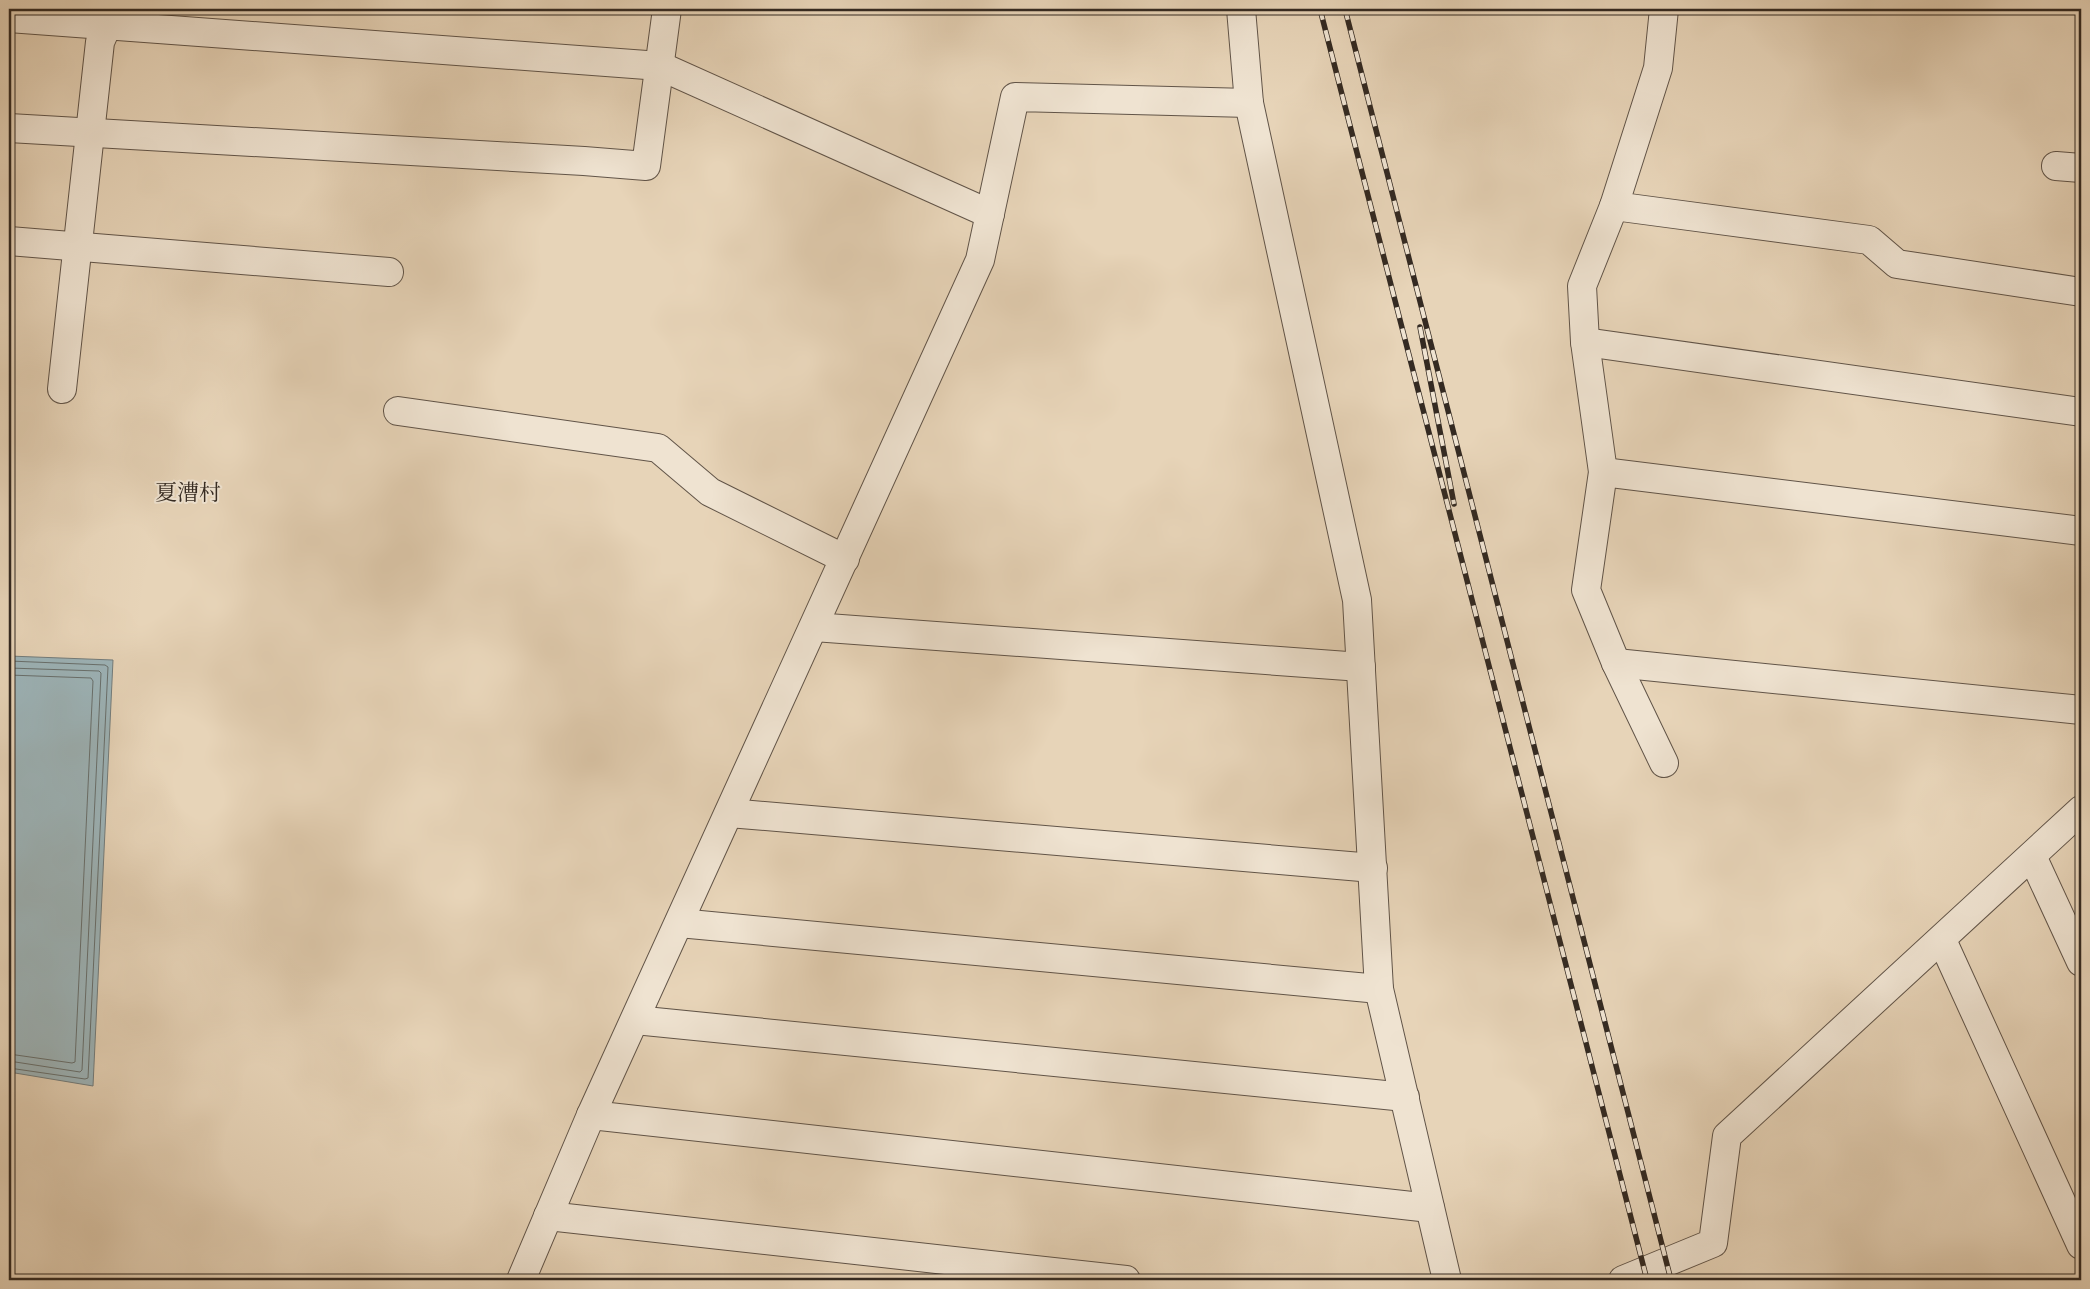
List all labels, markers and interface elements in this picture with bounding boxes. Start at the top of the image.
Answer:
district label: 夏漕村 [155,480,221,508]

